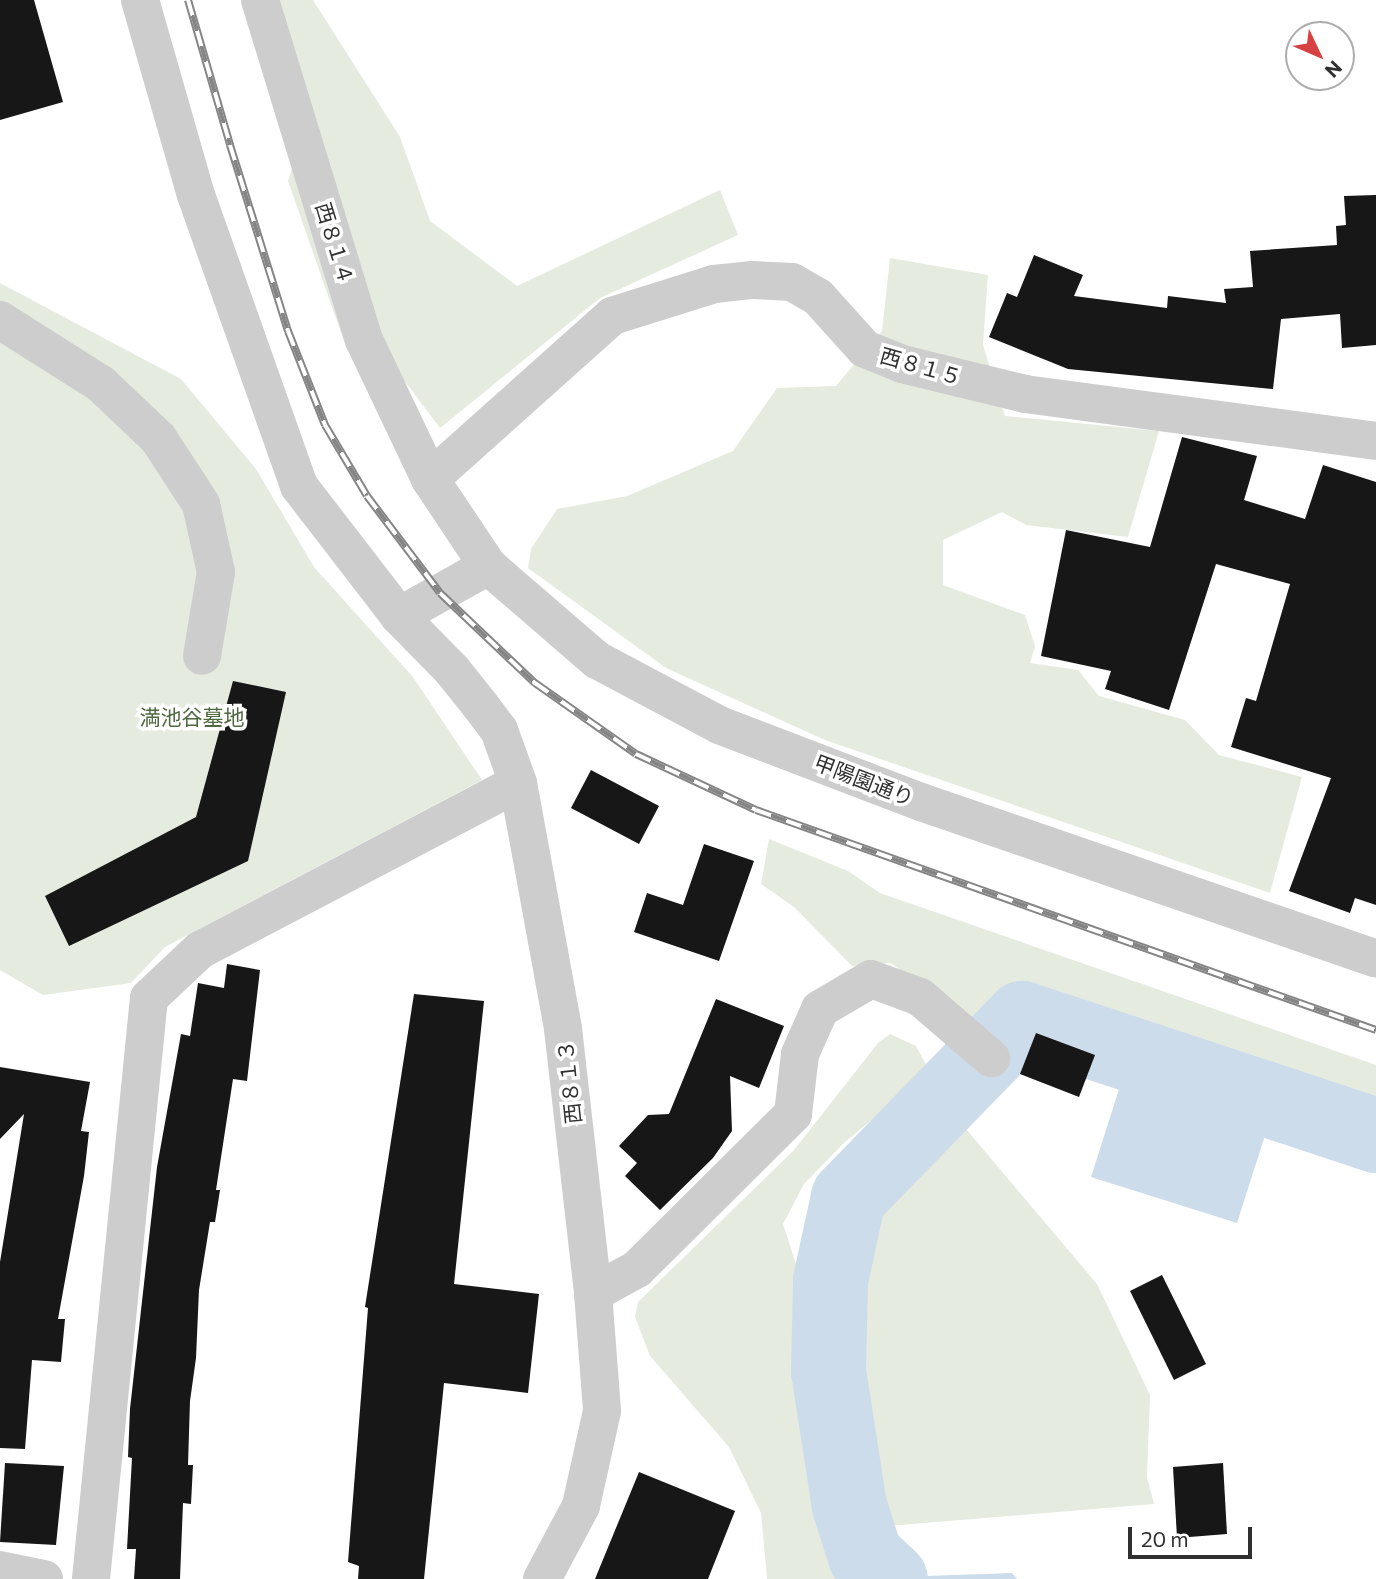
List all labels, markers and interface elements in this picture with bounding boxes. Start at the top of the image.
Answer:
north arrow [1285,21,1355,91]
text: N [1321,56,1347,83]
street label: 西８１４ [311,199,359,287]
street label: 西８１５ [877,342,965,390]
park label: 満池谷墓地 [140,704,244,730]
street label: 甲陽園通り [810,749,918,811]
street label: 西８１３ [552,1039,586,1125]
scale bar [1131,1512,1255,1556]
text: 20 m [1141,1526,1189,1551]

